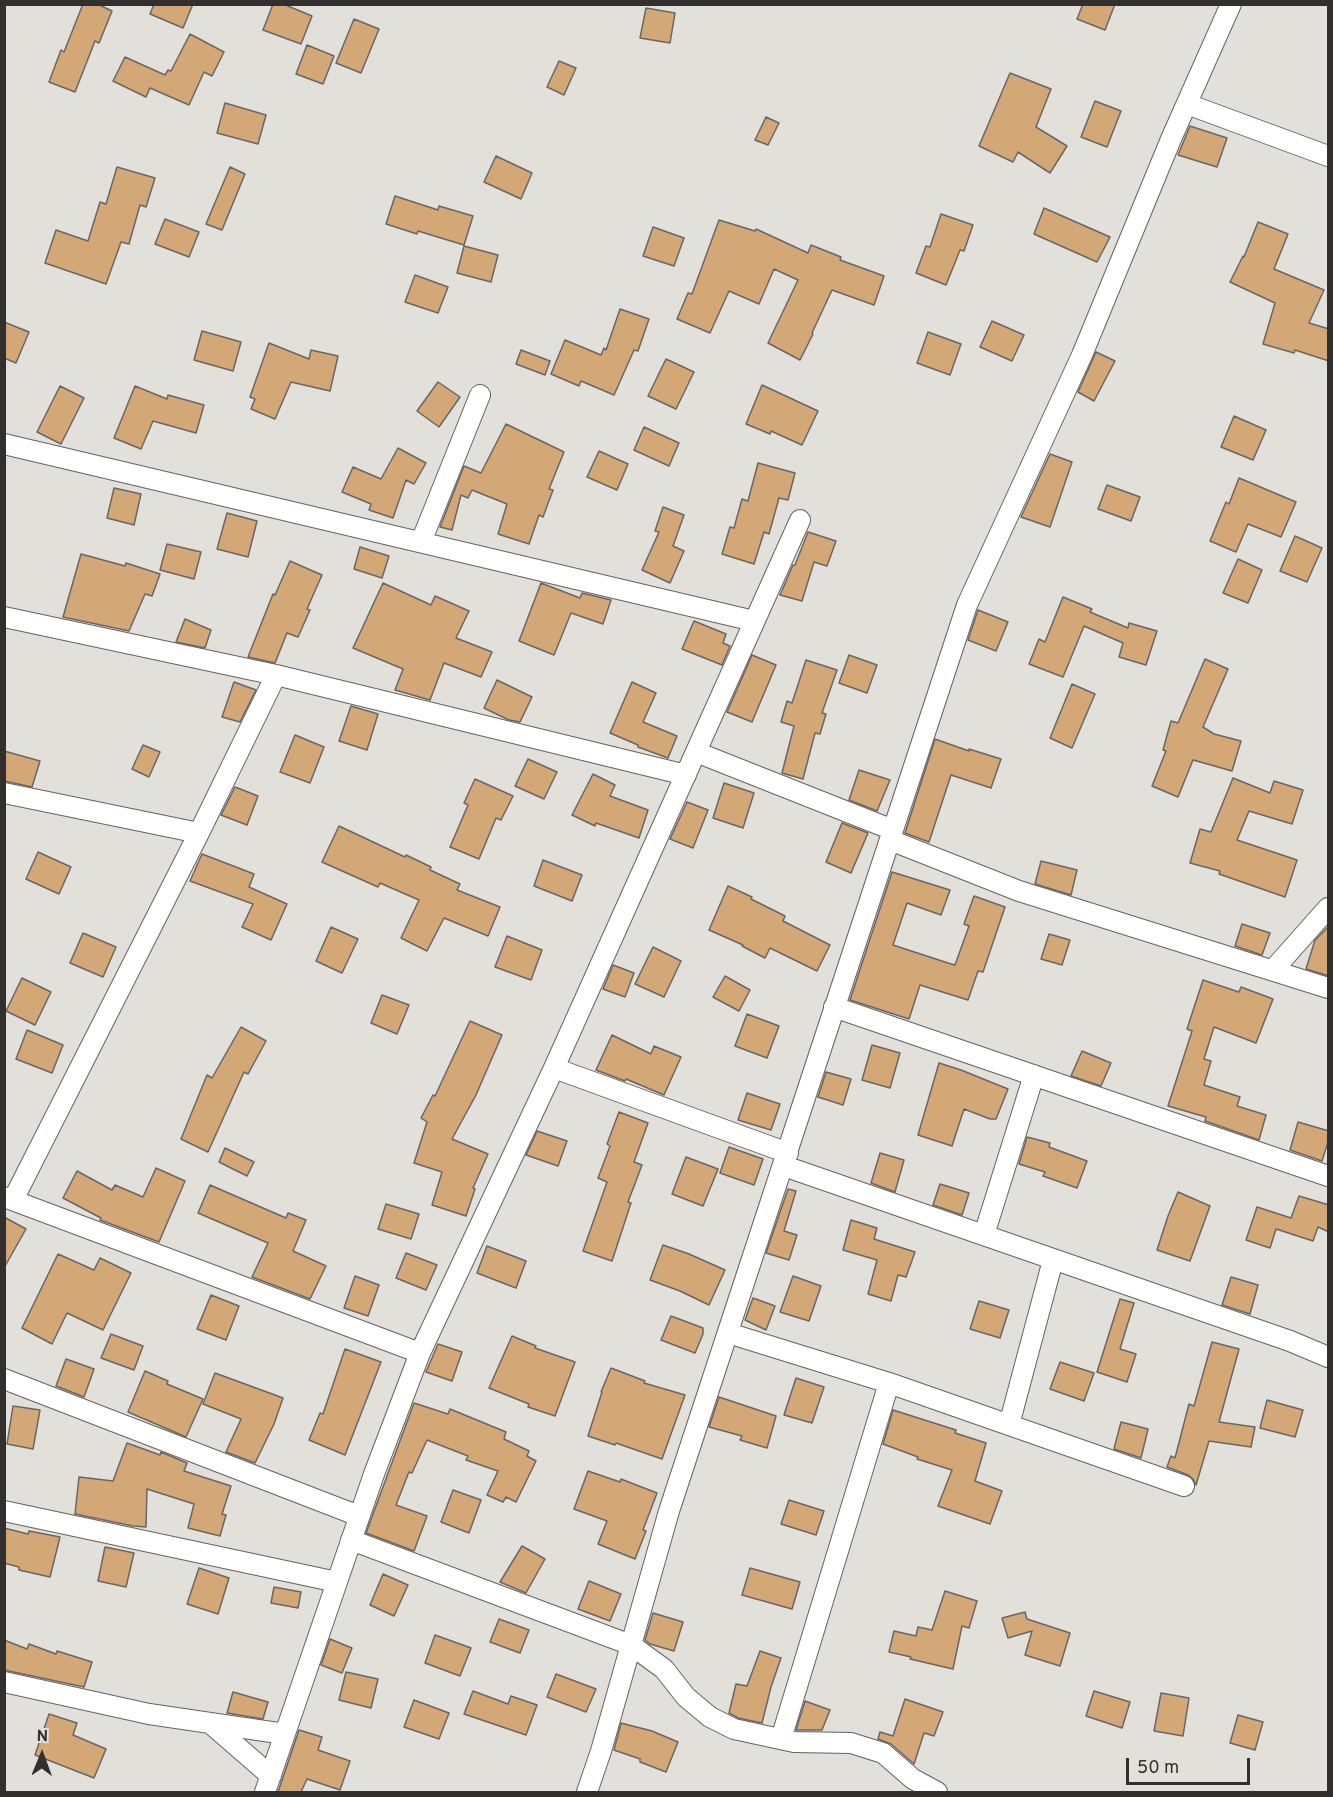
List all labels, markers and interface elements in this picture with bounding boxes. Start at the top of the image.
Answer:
north arrow [12,1725,72,1785]
text: N [36,1727,48,1747]
scale bar [1129,1746,1254,1784]
text: 50 m [1137,1757,1179,1780]

